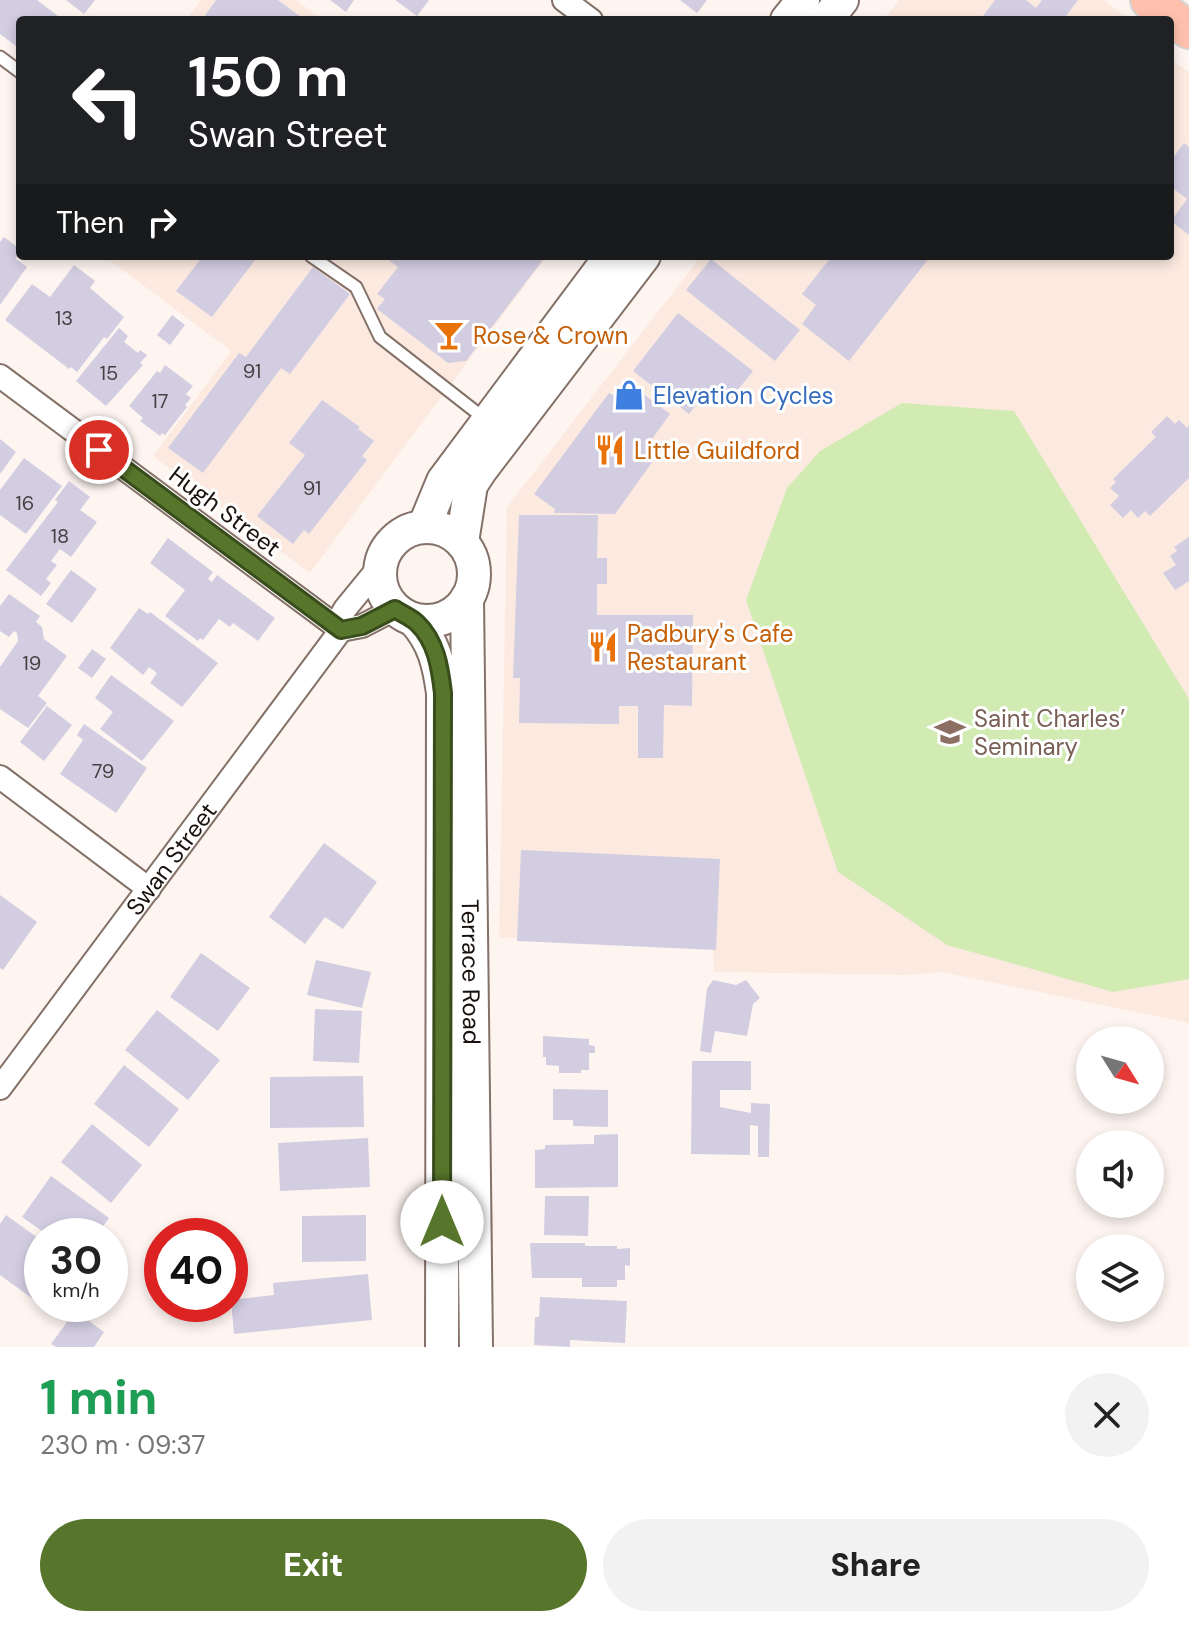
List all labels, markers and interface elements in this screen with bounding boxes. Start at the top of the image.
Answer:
text: 150 m [188,40,349,113]
icon: left [56,48,160,152]
text: Swan Street [188,111,388,158]
icon: right [140,200,184,244]
text: Then [56,203,124,242]
house number: 13 [55,305,73,331]
bar icon: Rose & Crown [432,318,466,352]
place label: Rose & Crown [473,320,628,351]
house number: 91 [243,358,261,384]
house number: 15 [100,360,118,386]
shop icon: Elevation Cycles [612,378,646,412]
place label: Elevation Cycles [653,380,834,411]
house number: 17 [152,388,168,414]
pin [65,416,133,484]
icon: arrive [77,428,121,472]
restaurant icon: Little Guildford [593,433,627,467]
place label: Little Guildford [634,435,800,466]
street label: Hugh Street [163,459,287,563]
house number: 91 [303,475,321,501]
house number: 16 [16,490,34,516]
house number: 18 [51,523,69,549]
place label: Padbury's Cafe Restaurant [627,618,793,677]
restaurant icon: Padbury's Cafe Restaurant [586,630,620,664]
house number: 19 [23,650,41,676]
place label: Saint Charles’ Seminary [974,703,1125,762]
school or university icon: Saint Charles’ Seminary [933,715,967,749]
house number: 79 [92,758,114,784]
street label: Swan Street [119,796,223,921]
street label: Terrace Road [455,899,488,1045]
north arrow [1076,1026,1164,1114]
map controls [1076,1026,1164,1322]
button: sound [1076,1130,1164,1218]
position arrow [400,1180,484,1264]
speed limit sign: 40 [144,1218,248,1322]
text: 30 [50,1234,102,1286]
button: layers [1076,1234,1164,1322]
text: km/h [52,1277,100,1303]
text: 1 min [40,1366,157,1429]
button: close [1065,1373,1149,1457]
text: 230 m · 09:37 [40,1428,205,1462]
button: Exit [40,1519,587,1611]
button: Share [603,1519,1149,1611]

